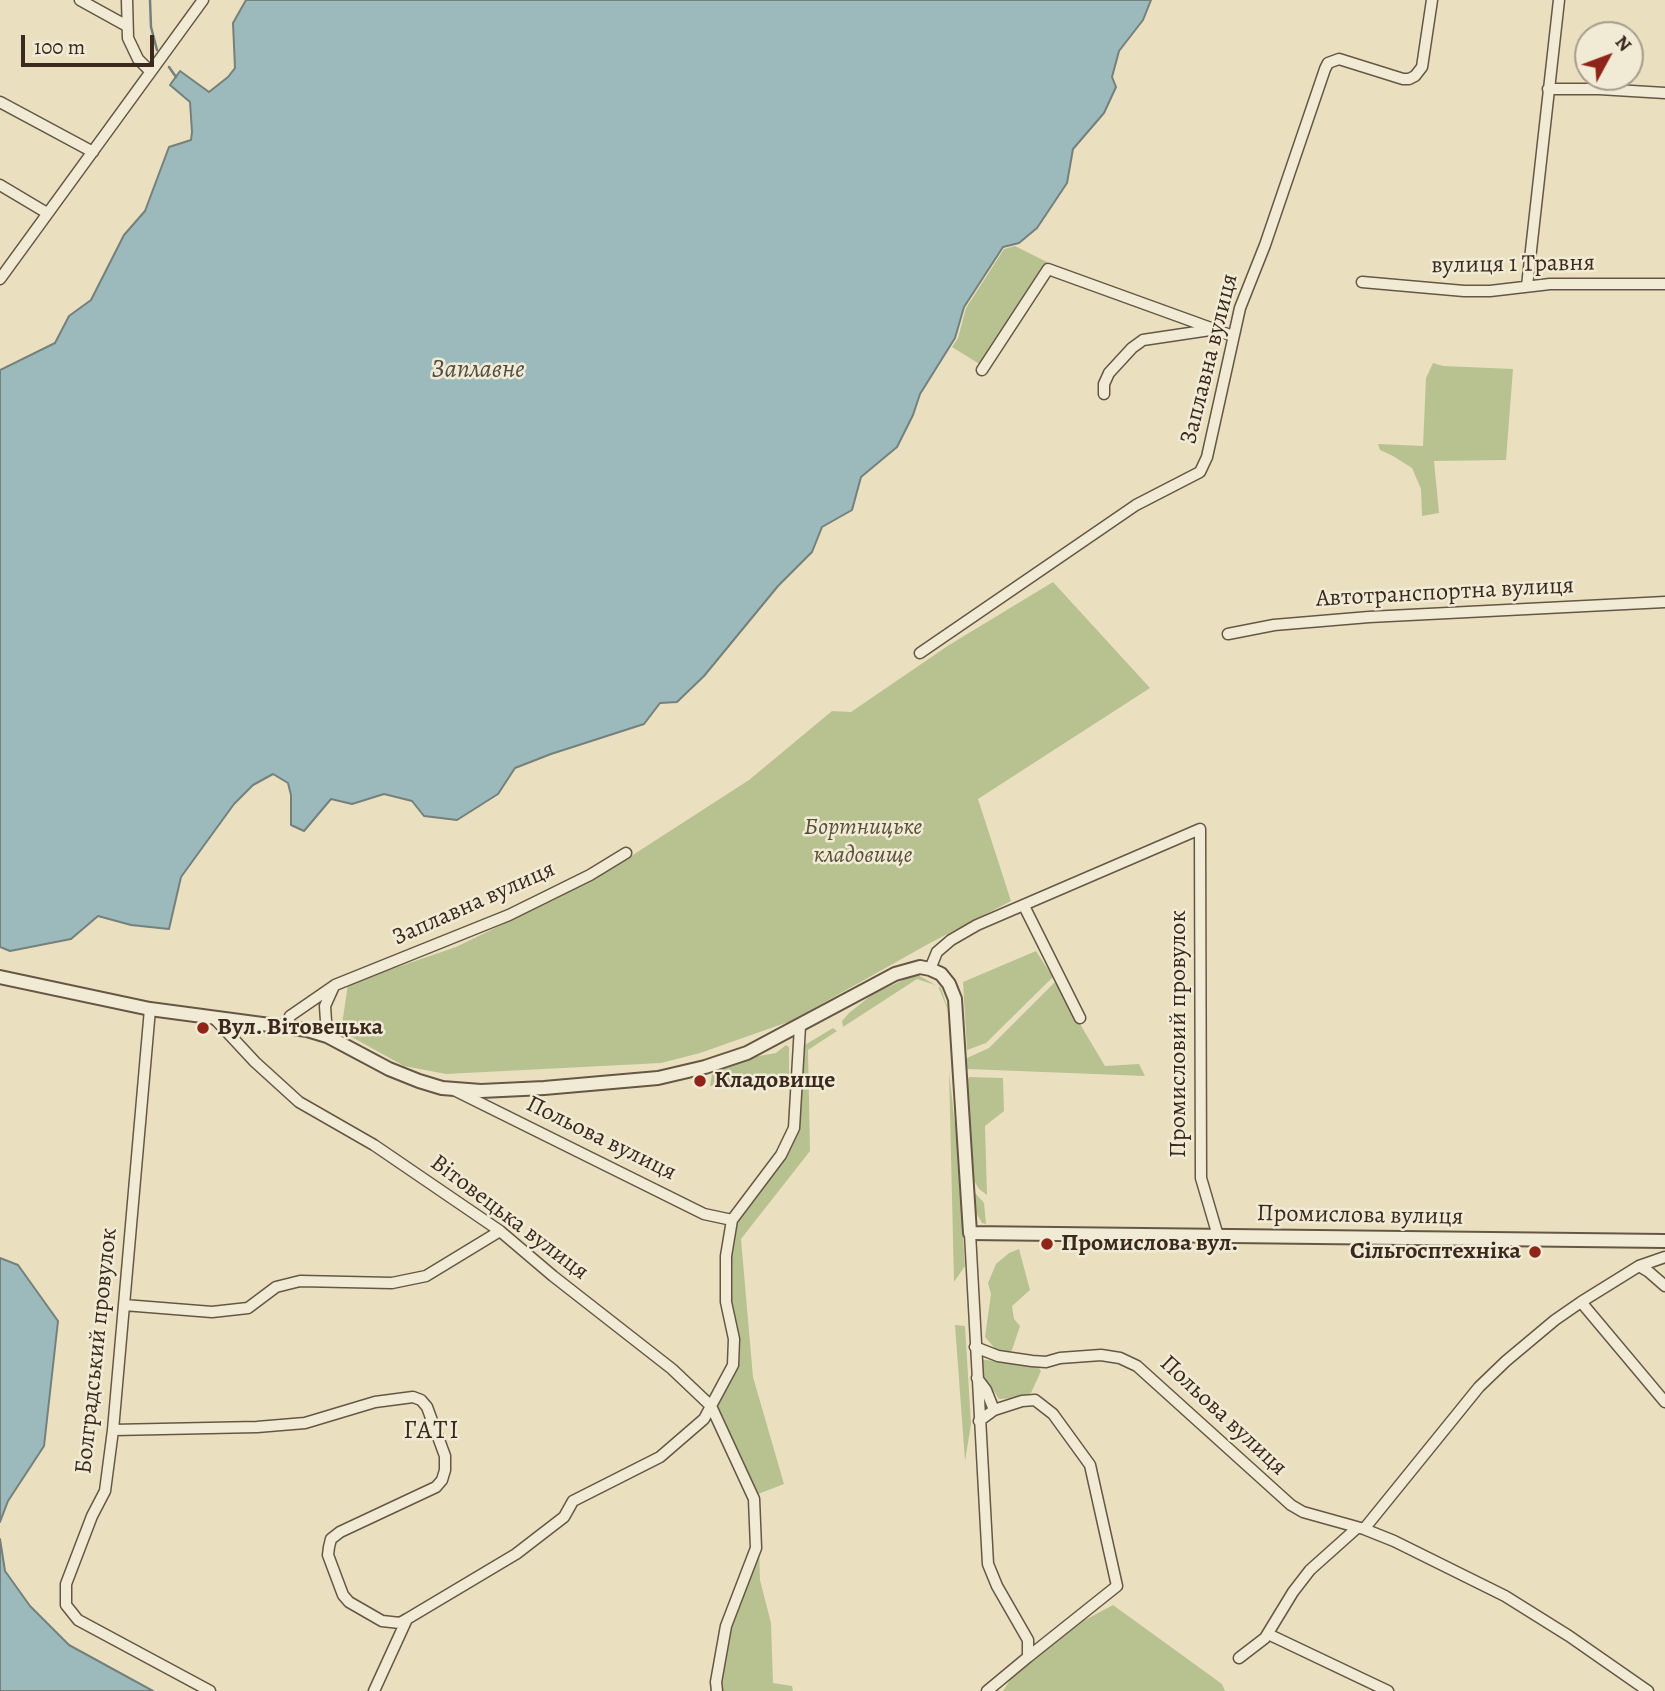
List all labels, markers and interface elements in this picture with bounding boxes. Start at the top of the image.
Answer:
scale bar [24,21,158,65]
north arrow [1574,21,1644,91]
text: N [1609,30,1638,57]
text: 100 m [34,33,85,61]
street label: вулиця 1 Травня [1431,249,1595,281]
street label: Заплавна вулиця [1175,271,1245,447]
water label: Заплавне [431,355,525,387]
street label: Автотранспортна вулиця [1315,572,1575,614]
park label: Бортницьке кладовище [804,814,922,870]
street label: Заплавна вулиця [388,855,560,953]
street label: Промисловий провулок [1165,910,1193,1158]
place label: Вул. Вітовецька [217,1014,383,1042]
marker: Вул. Вітовецька [195,1020,211,1036]
place label: Кладовище [714,1067,835,1095]
marker: Кладовище [692,1073,708,1089]
street label: Польова вулиця [521,1090,681,1188]
street label: Вітовецька вулиця [424,1149,594,1287]
street label: Промислова вулиця [1256,1200,1464,1232]
street label: Болградський провулок [70,1227,124,1475]
place label: Промислова вул. [1061,1230,1238,1258]
marker: Промислова вул. [1039,1236,1055,1252]
place label: Сільгосптехніка [1350,1238,1521,1266]
marker: Сільгосптехніка [1527,1244,1543,1260]
street label: Польова вулиця [1153,1350,1293,1482]
district label: ГАТІ [404,1416,460,1448]

